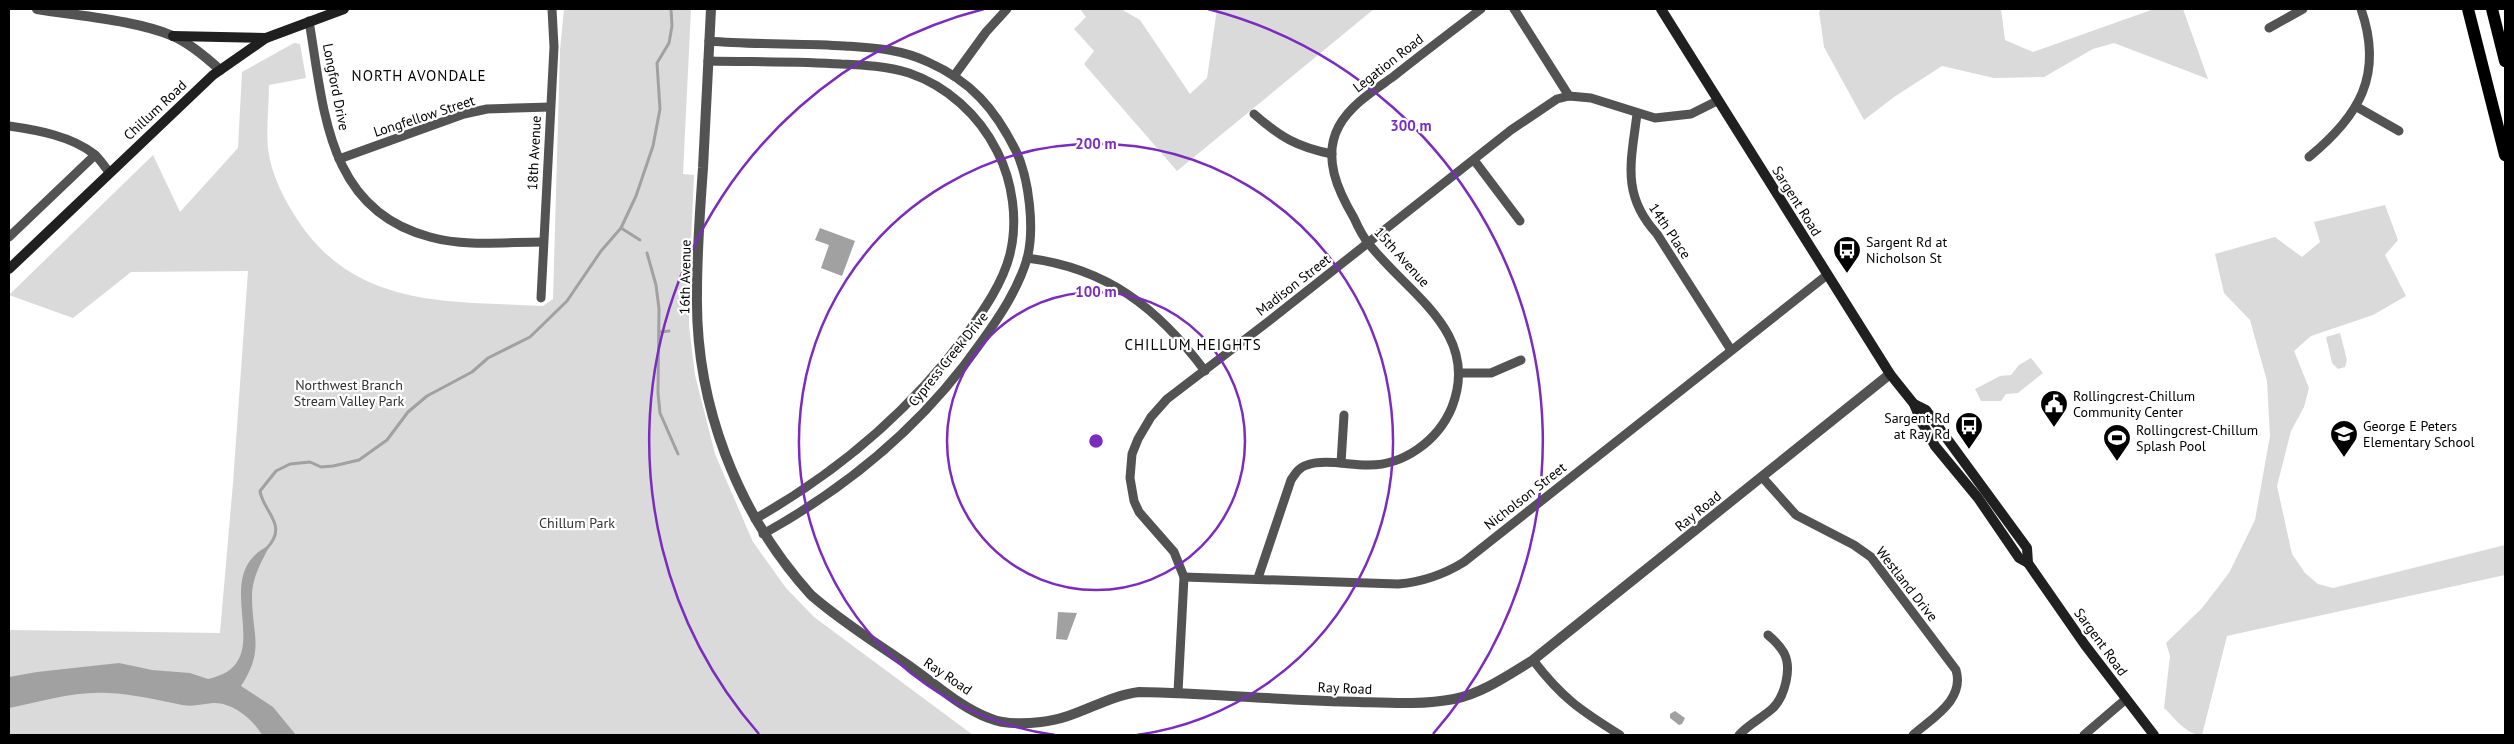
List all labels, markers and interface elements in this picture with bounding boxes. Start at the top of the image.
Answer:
street label: Legation Road [1349,30,1427,96]
street label: Longford Drive [319,42,353,132]
district label: NORTH AVONDALE [352,66,486,85]
street label: Chillum Road [120,76,190,144]
street label: Longfellow Street [371,91,477,141]
street label: 18th Avenue [523,115,545,191]
text: 300 m [1390,116,1432,135]
text: 200 m [1075,134,1117,153]
street label: Sargent Road [1768,162,1826,240]
street label: 14th Place [1645,200,1695,262]
street label: 15th Avenue [1370,223,1434,291]
place label: Sargent Rd at Nicholson St [1866,233,1947,267]
bus stop icon: Sargent Rd at Nicholson St [1832,235,1862,274]
street label: 16th Avenue [675,240,695,314]
street label: Madison Street [1252,250,1334,320]
text: 100 m [1075,282,1117,301]
street label: Cypress Creek Drive [904,308,992,410]
district label: CHILLUM HEIGHTS [1124,335,1262,354]
park label: Northwest Branch Stream Valley Park [294,376,404,410]
place label: Rollingcrest-Chillum Community Center [2073,387,2195,421]
public building icon: Rollingcrest-Chillum Community Center [2039,389,2069,428]
place label: Sargent Rd at Ray Rd [1884,409,1950,443]
bus stop icon: Sargent Rd at Ray Rd [1954,411,1984,450]
place label: George E Peters Elementary School [2363,417,2475,451]
school or university icon: George E Peters Elementary School [2329,419,2359,458]
place label: Rollingcrest-Chillum Splash Pool [2136,421,2258,455]
sports icon: Rollingcrest-Chillum Splash Pool [2102,423,2132,462]
centre of rings [1087,432,1105,450]
street label: Nicholson Street [1480,458,1570,534]
street label: Ray Road [1671,487,1725,535]
park label: Chillum Park [539,514,615,532]
street label: Westland Drive [1872,543,1942,625]
street label: Sargent Road [2070,605,2132,679]
street label: Ray Road [920,653,976,699]
street label: Ray Road [1317,678,1373,698]

